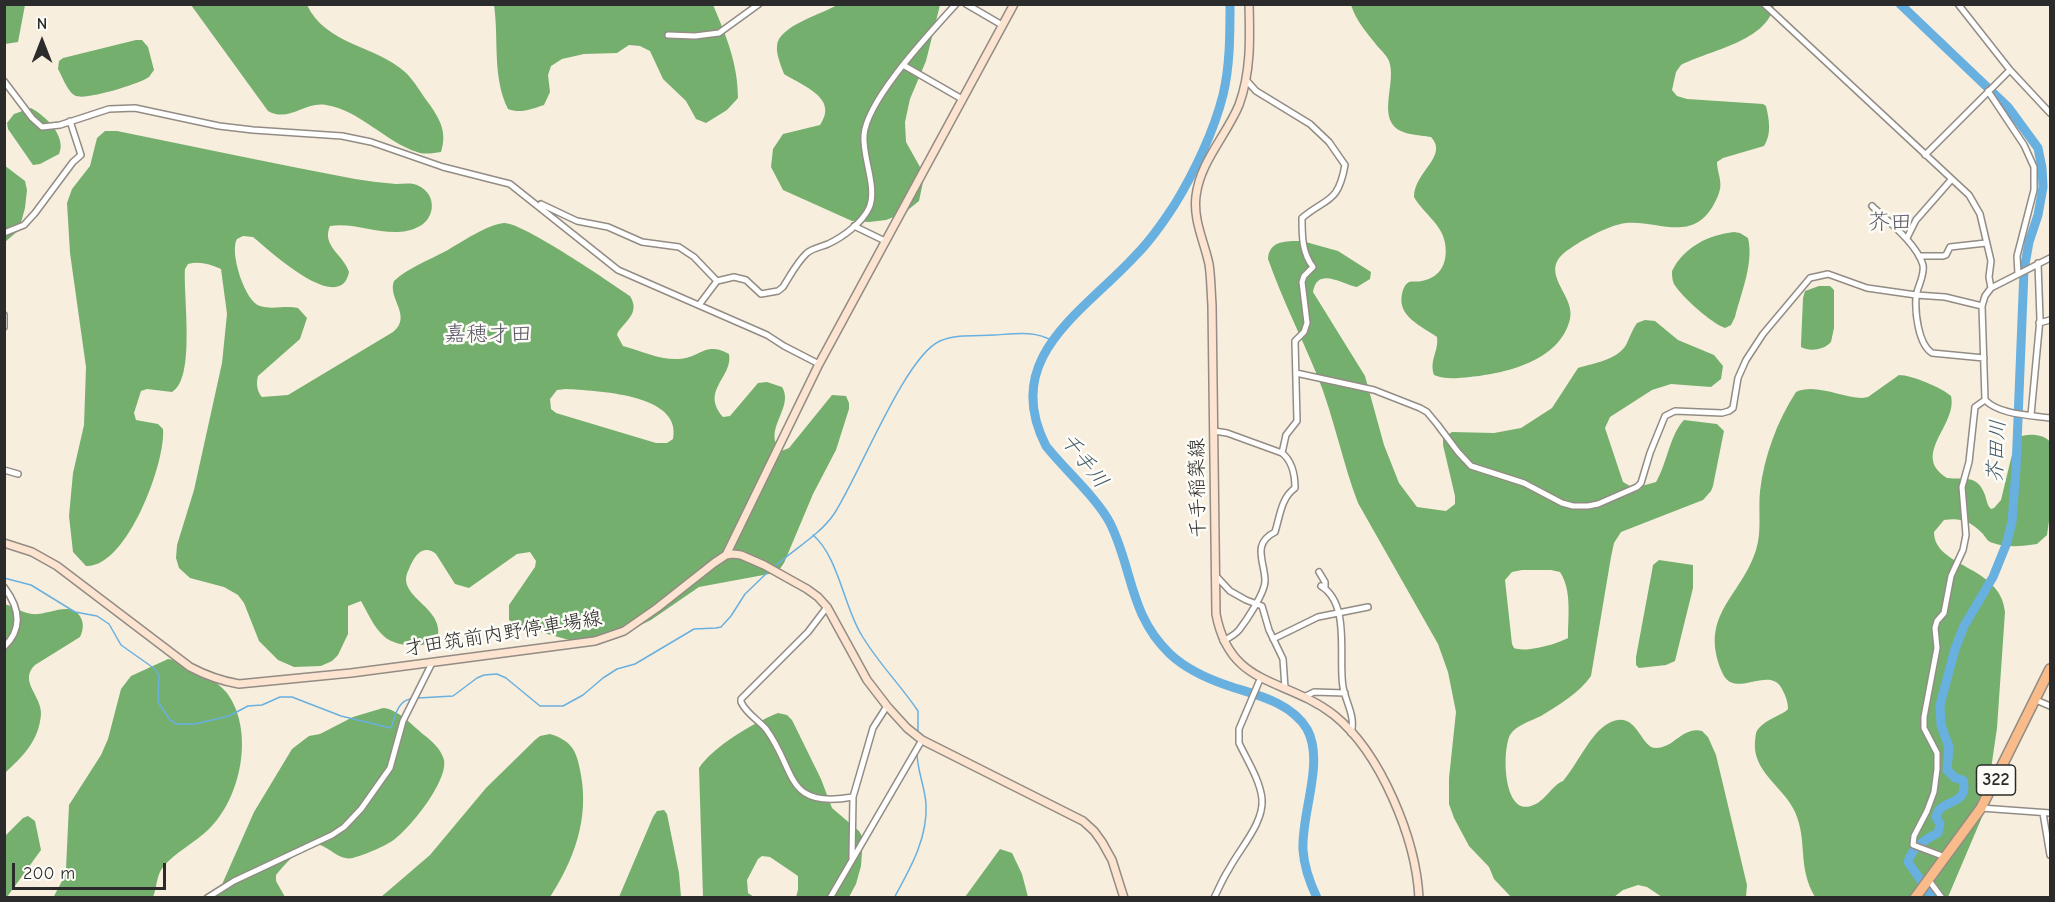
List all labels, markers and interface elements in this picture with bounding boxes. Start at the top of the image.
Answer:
north arrow [12,12,72,72]
text: N [37,15,47,33]
district label: 芥田 [1868,210,1912,236]
district label: 嘉穂才田 [444,322,532,348]
water label: 芥田川 [1983,419,2011,483]
water label: 千手川 [1055,428,1113,494]
street label: 千手稲築線 [1185,438,1211,538]
street label: 才田筑前内野停車場線 [402,607,604,661]
road number: 322 [1976,765,2016,795]
scale bar [15,851,170,889]
text: 200 m [23,863,75,884]

